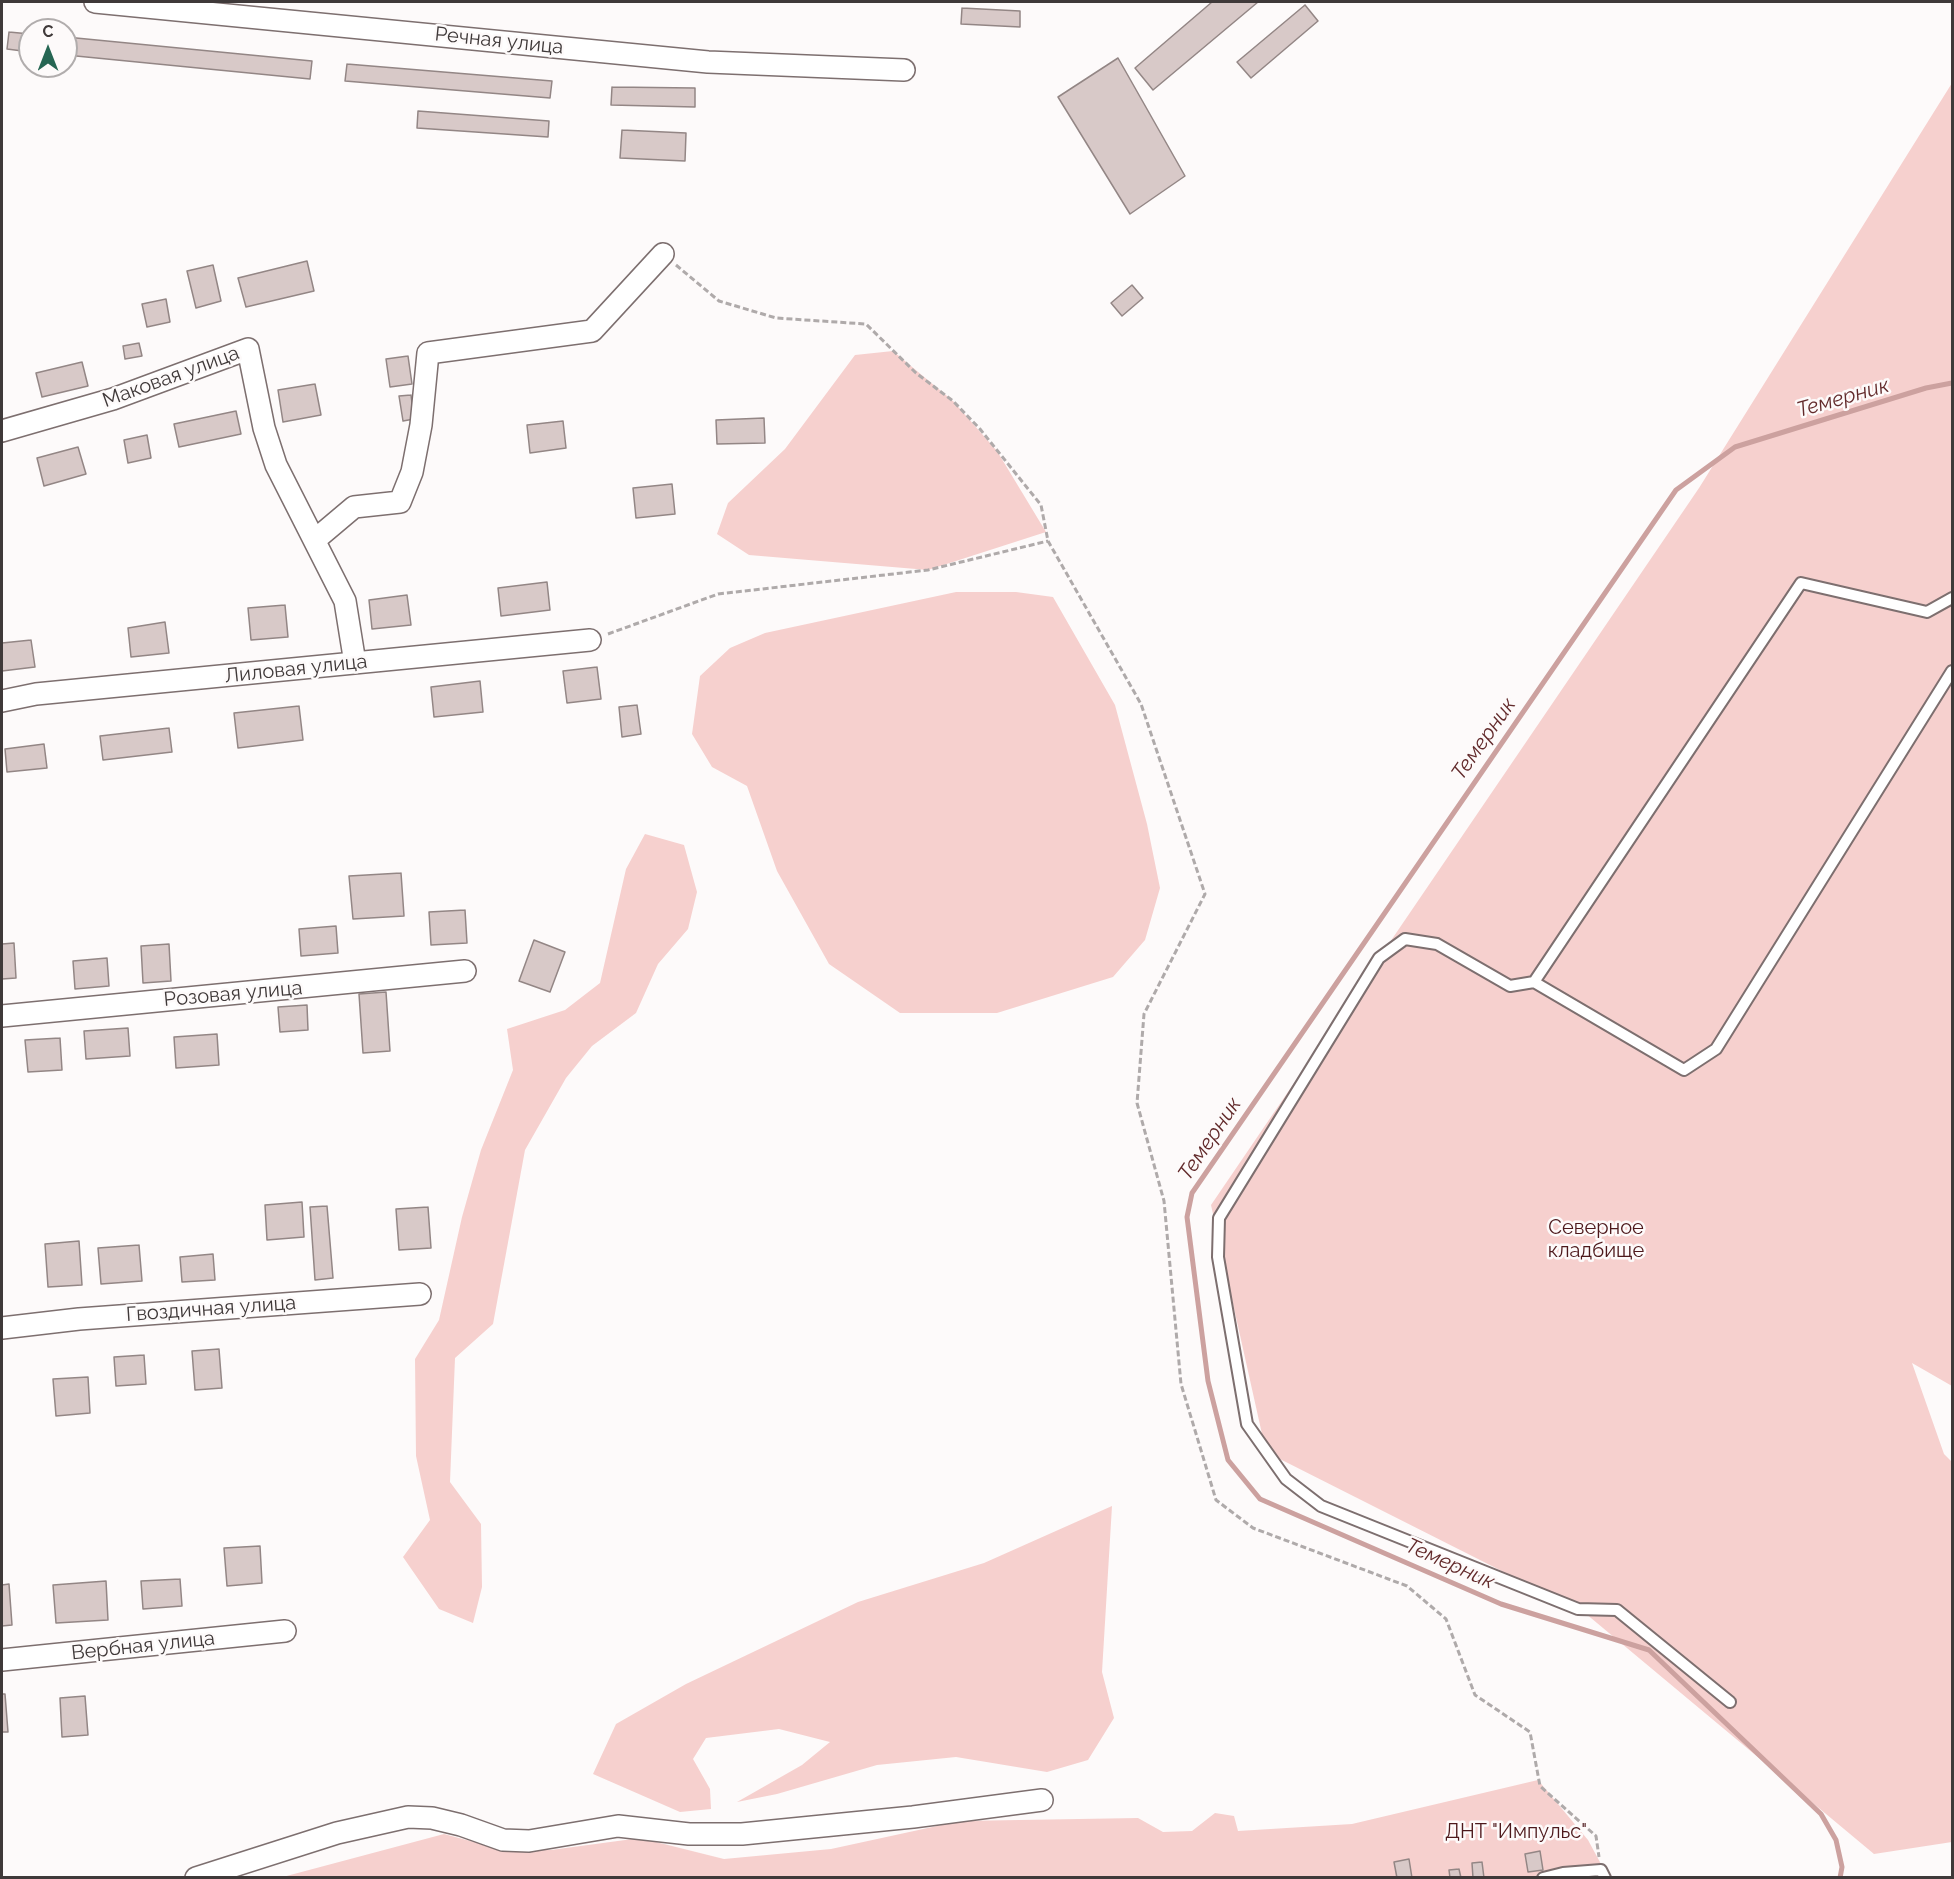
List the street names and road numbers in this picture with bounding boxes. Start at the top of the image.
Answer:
street label: Речная улица [434,22,564,60]
street label: Маковая улица [99,341,243,413]
street label: Лиловая улица [223,650,369,688]
street label: Розовая улица [163,976,303,1012]
street label: Гвоздичная улица [125,1291,297,1327]
street label: Вербная улица [70,1627,216,1665]

